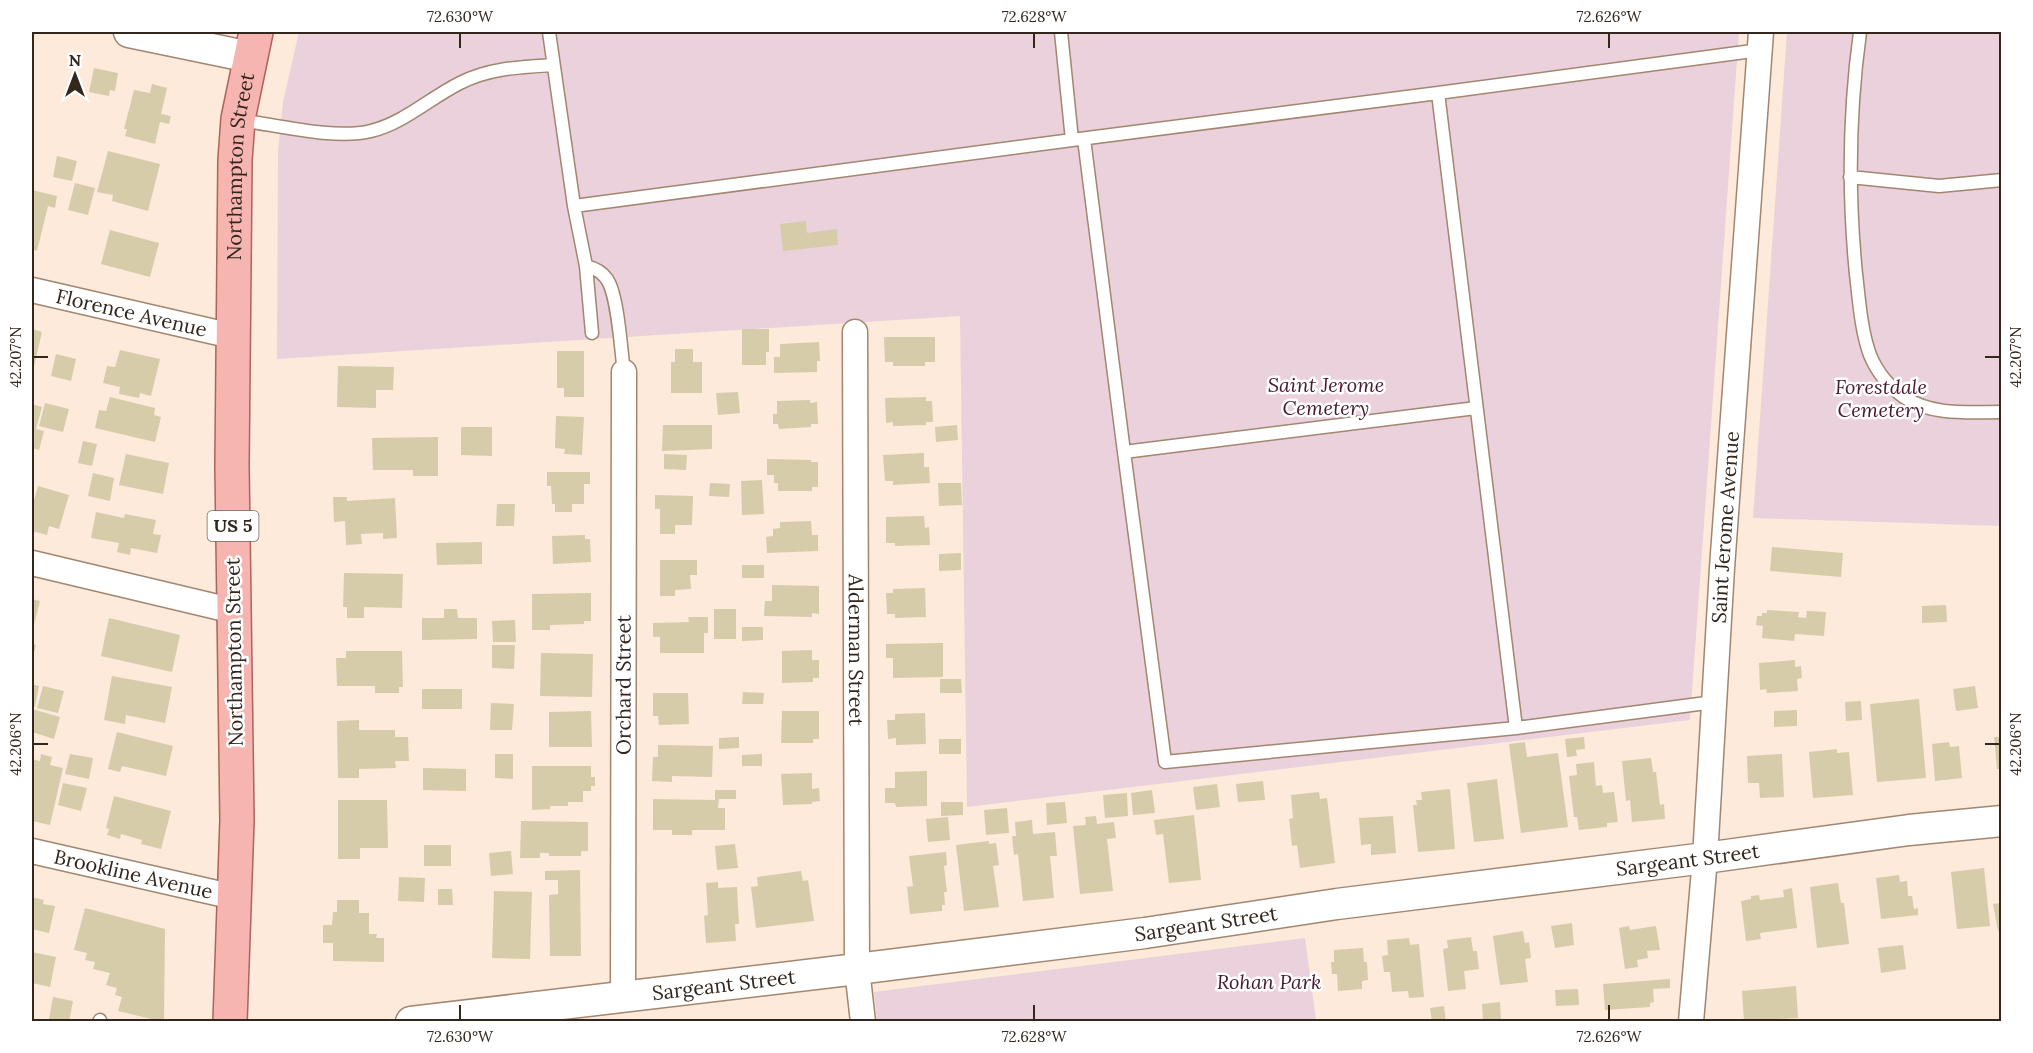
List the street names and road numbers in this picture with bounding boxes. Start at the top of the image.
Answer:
street label: Northampton Street [221,70,259,261]
street label: Florence Avenue [54,283,210,342]
street label: Saint Jerome Avenue [1706,430,1744,624]
road number: US 5 [208,511,258,541]
street label: Northampton Street [219,557,248,747]
street label: Alderman Street [844,573,869,726]
street label: Orchard Street [610,615,636,755]
street label: Sargeant Street [1615,838,1761,881]
street label: Brookline Avenue [52,843,216,904]
street label: Sargeant Street [1133,900,1279,946]
street label: Sargeant Street [651,963,797,1005]

